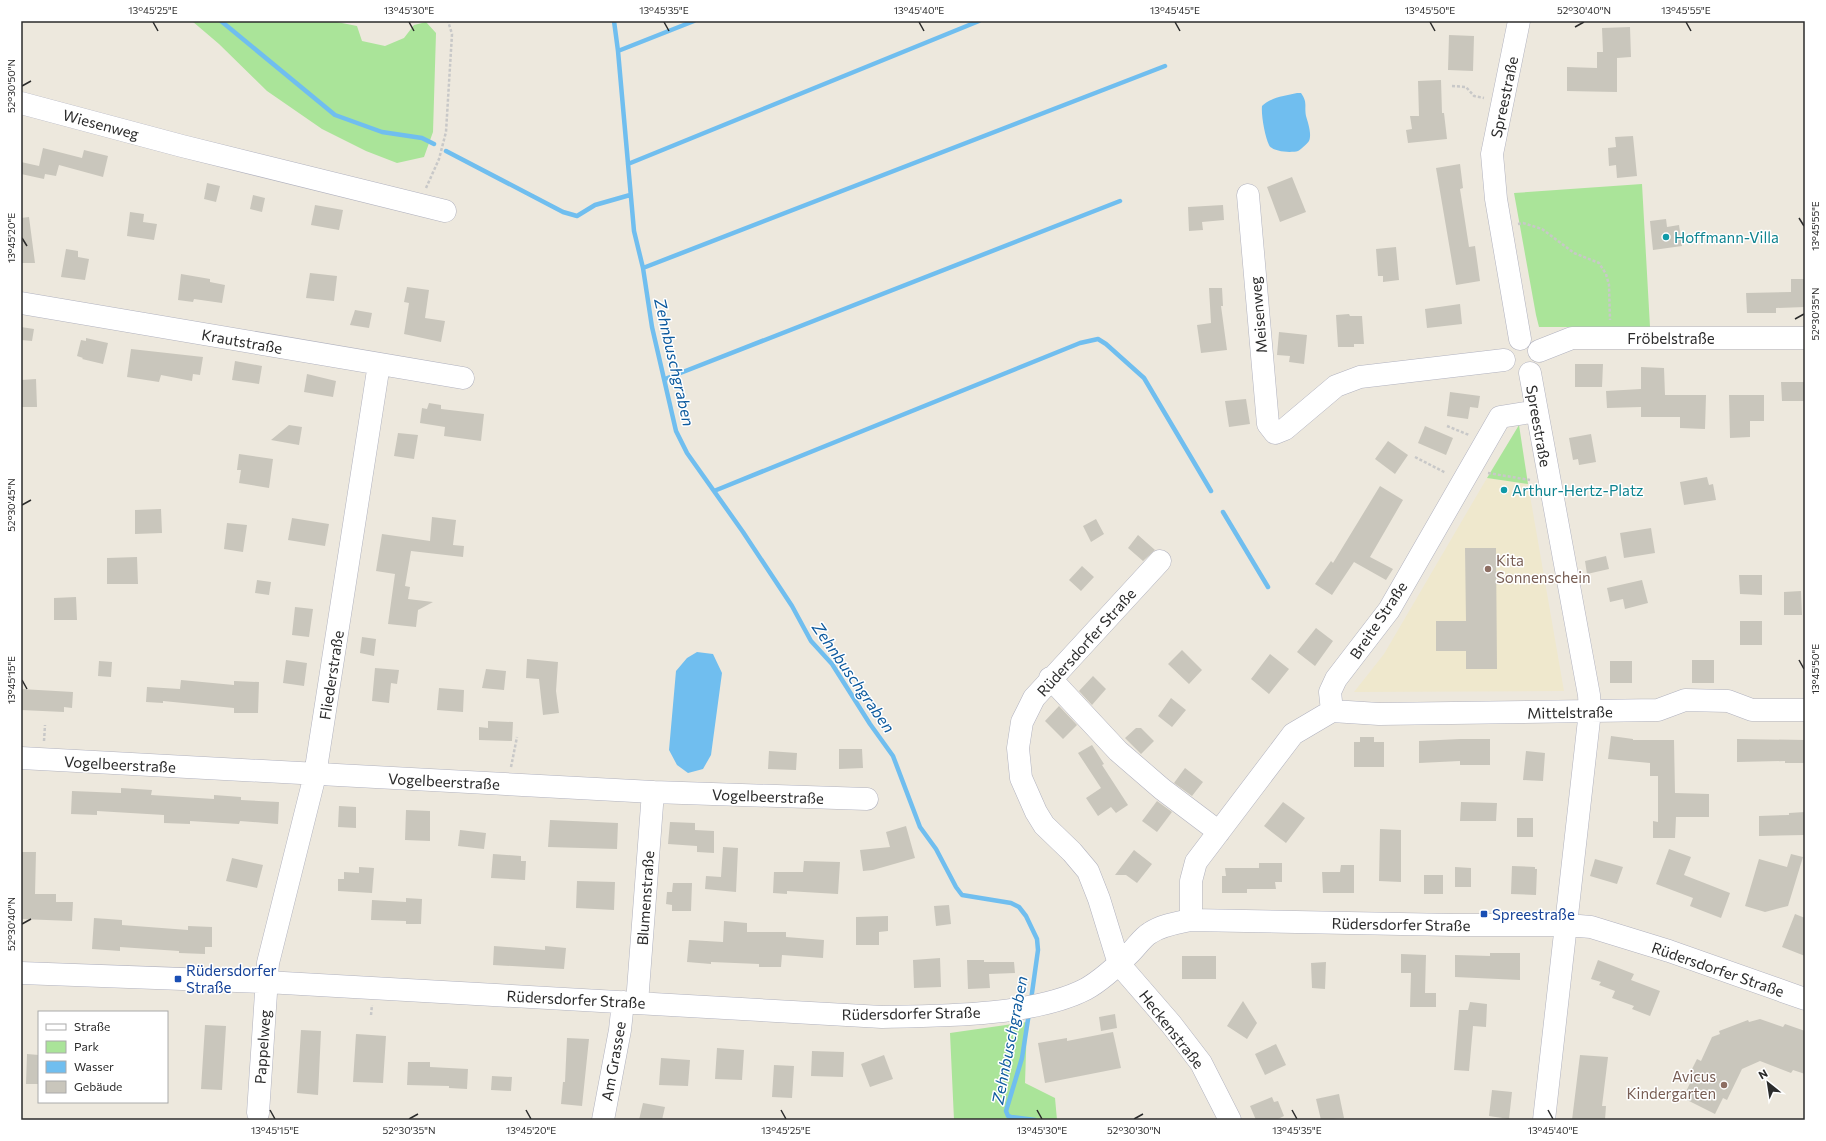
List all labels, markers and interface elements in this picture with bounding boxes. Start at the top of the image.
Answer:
text: 13°45'25"E [128,4,178,16]
text: 13°45'30"E [384,4,434,16]
text: 13°45'35"E [639,4,689,16]
text: 13°45'40"E [894,4,944,16]
text: 13°45'45"E [1150,4,1200,16]
text: 13°45'50"E [1405,4,1455,16]
text: 52°30'40"N [1557,4,1611,16]
text: 13°45'55"E [1661,4,1711,16]
street label: Spreestraße [1487,55,1521,139]
text: 52°30'50"N [5,59,17,113]
street label: Wiesenweg [61,105,141,143]
text: 13°45'55"E [1809,201,1821,251]
text: 13°45'20"E [5,213,17,263]
place label: Hoffmann-Villa [1674,228,1779,246]
marker: Hoffmann-Villa [1661,232,1671,242]
street label: Meisenweg [1246,276,1270,354]
text: 52°30'35"N [1809,287,1821,341]
water label: Zehnbuschgraben [651,295,699,428]
street label: Krautstraße [200,325,284,357]
street label: Fröbelstraße [1627,329,1715,347]
street label: Spreestraße [1523,384,1555,468]
text: 52°30'45"N [5,478,17,532]
place label: Arthur-Hertz-Platz [1512,481,1644,499]
marker: Arthur-Hertz-Platz [1499,485,1509,495]
place label: Kita Sonnenschein [1496,551,1591,586]
marker: Kita Sonnenschein [1483,564,1493,574]
street label: Breite Straße [1346,578,1411,662]
street label: Rüdersdorfer Straße [1033,584,1139,700]
water label: Zehnbuschgraben [808,617,899,736]
street label: Fliederstraße [315,629,347,721]
text: 13°45'50"E [1809,644,1821,694]
text: 13°45'15"E [5,656,17,704]
street label: Mittelstraße [1527,702,1613,722]
street label: Vogelbeerstraße [64,752,176,776]
street label: Vogelbeerstraße [388,769,500,793]
street label: Vogelbeerstraße [712,785,824,807]
street label: Blumenstraße [633,850,657,946]
text: 52°30'40"N [5,897,17,951]
place label: Spreestraße [1492,905,1575,923]
marker: Spreestraße [1479,909,1489,919]
street label: Rüdersdorfer Straße [1331,914,1471,934]
street label: Rüdersdorfer Straße [1649,938,1787,1000]
place label: Rüdersdorfer Straße [186,961,277,996]
marker: Rüdersdorfer Straße [173,974,183,984]
water label: Zehnbuschgraben [987,974,1031,1107]
street label: Rüdersdorfer Straße [506,986,646,1012]
street label: Heckenstraße [1136,986,1208,1072]
street label: Rüdersdorfer Straße [841,1003,981,1023]
street label: Pappelweg [250,1009,274,1085]
legend [38,1011,168,1103]
text: Straße [74,1019,110,1033]
street label: Am Grassee [597,1020,629,1102]
text: Park [74,1039,100,1053]
text: Wasser [74,1059,114,1073]
north arrow [1748,1063,1788,1103]
text: N [1756,1066,1770,1082]
place label: Avicus Kindergarten [1627,1067,1716,1102]
text: Gebäude [74,1079,122,1093]
marker: Avicus Kindergarten [1719,1080,1729,1090]
text: 13°45'15"E [251,1124,299,1136]
text: 52°30'35"N [382,1124,436,1136]
text: 13°45'20"E [506,1124,556,1136]
text: 13°45'25"E [761,1124,811,1136]
text: 13°45'30"E [1017,1124,1067,1136]
text: 52°30'30"N [1107,1124,1161,1136]
text: 13°45'35"E [1272,1124,1322,1136]
text: 13°45'40"E [1528,1124,1578,1136]

